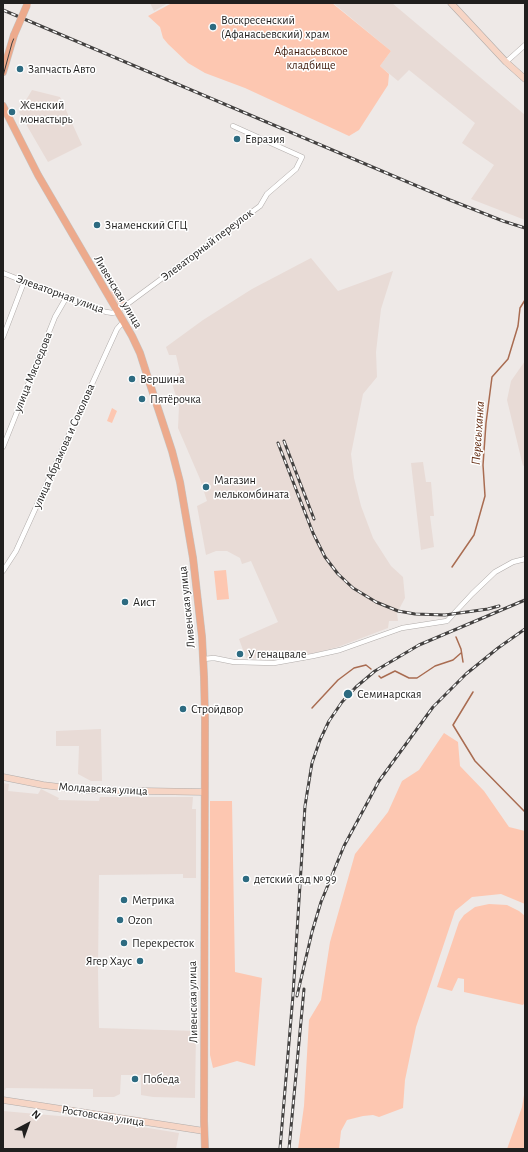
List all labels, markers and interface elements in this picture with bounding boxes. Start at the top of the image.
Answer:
place label: Воскресенский (Афанасьевский) храм [221,13,329,41]
marker: Воскресенский (Афанасьевский) храм [208,22,218,32]
park label: Афанасьевское кладбище [274,44,348,72]
place label: Запчасть Авто [28,62,96,76]
marker: Запчасть Авто [15,64,25,74]
place label: Женский монастырь [20,98,73,126]
marker: Женский монастырь [7,107,17,117]
place label: Евразия [245,132,285,146]
marker: Евразия [232,134,242,144]
street label: Элеваторный переулок [158,206,256,284]
place label: Знаменский СГЦ [105,218,188,232]
marker: Знаменский СГЦ [92,220,102,230]
street label: Ливенская улица [91,253,145,331]
street label: Элеваторная улица [14,271,106,317]
street label: улица Мясоедова [10,330,56,414]
place label: Вершина [140,372,185,386]
marker: Вершина [127,374,137,384]
street label: улица Абрамова и Соколова [30,381,98,511]
place label: Пятёрочка [150,392,201,406]
marker: Пятёрочка [137,394,147,404]
water label: Пересыханка [468,401,488,465]
place label: Магазин мелькомбината [214,473,289,501]
marker: Магазин мелькомбината [201,482,211,492]
street label: Ливенская улица [176,565,198,649]
place label: Аист [133,595,155,609]
marker: Аист [120,597,130,607]
place label: У генацвале [248,647,306,661]
marker: У генацвале [235,649,245,659]
place label: Семинарская [357,687,421,701]
marker: Семинарская [342,688,354,700]
place label: Стройдвор [191,702,243,716]
marker: Стройдвор [178,704,188,714]
street label: Молдавская улица [58,779,148,799]
place label: детский сад № 99 [254,872,337,886]
marker: детский сад № 99 [241,874,251,884]
place label: Метрика [132,893,174,907]
marker: Метрика [119,895,129,905]
place label: Ozon [128,913,152,927]
marker: Ozon [115,915,125,925]
place label: Перекресток [132,936,194,950]
marker: Перекресток [119,938,129,948]
place label: Ягер Хаус [86,954,132,968]
marker: Ягер Хаус [135,956,145,966]
street label: Ливенская улица [185,961,201,1043]
place label: Победа [143,1072,180,1086]
marker: Победа [130,1074,140,1084]
street label: Ростовская улица [61,1102,145,1130]
north arrow [8,1104,48,1144]
text: N [30,1108,43,1121]

